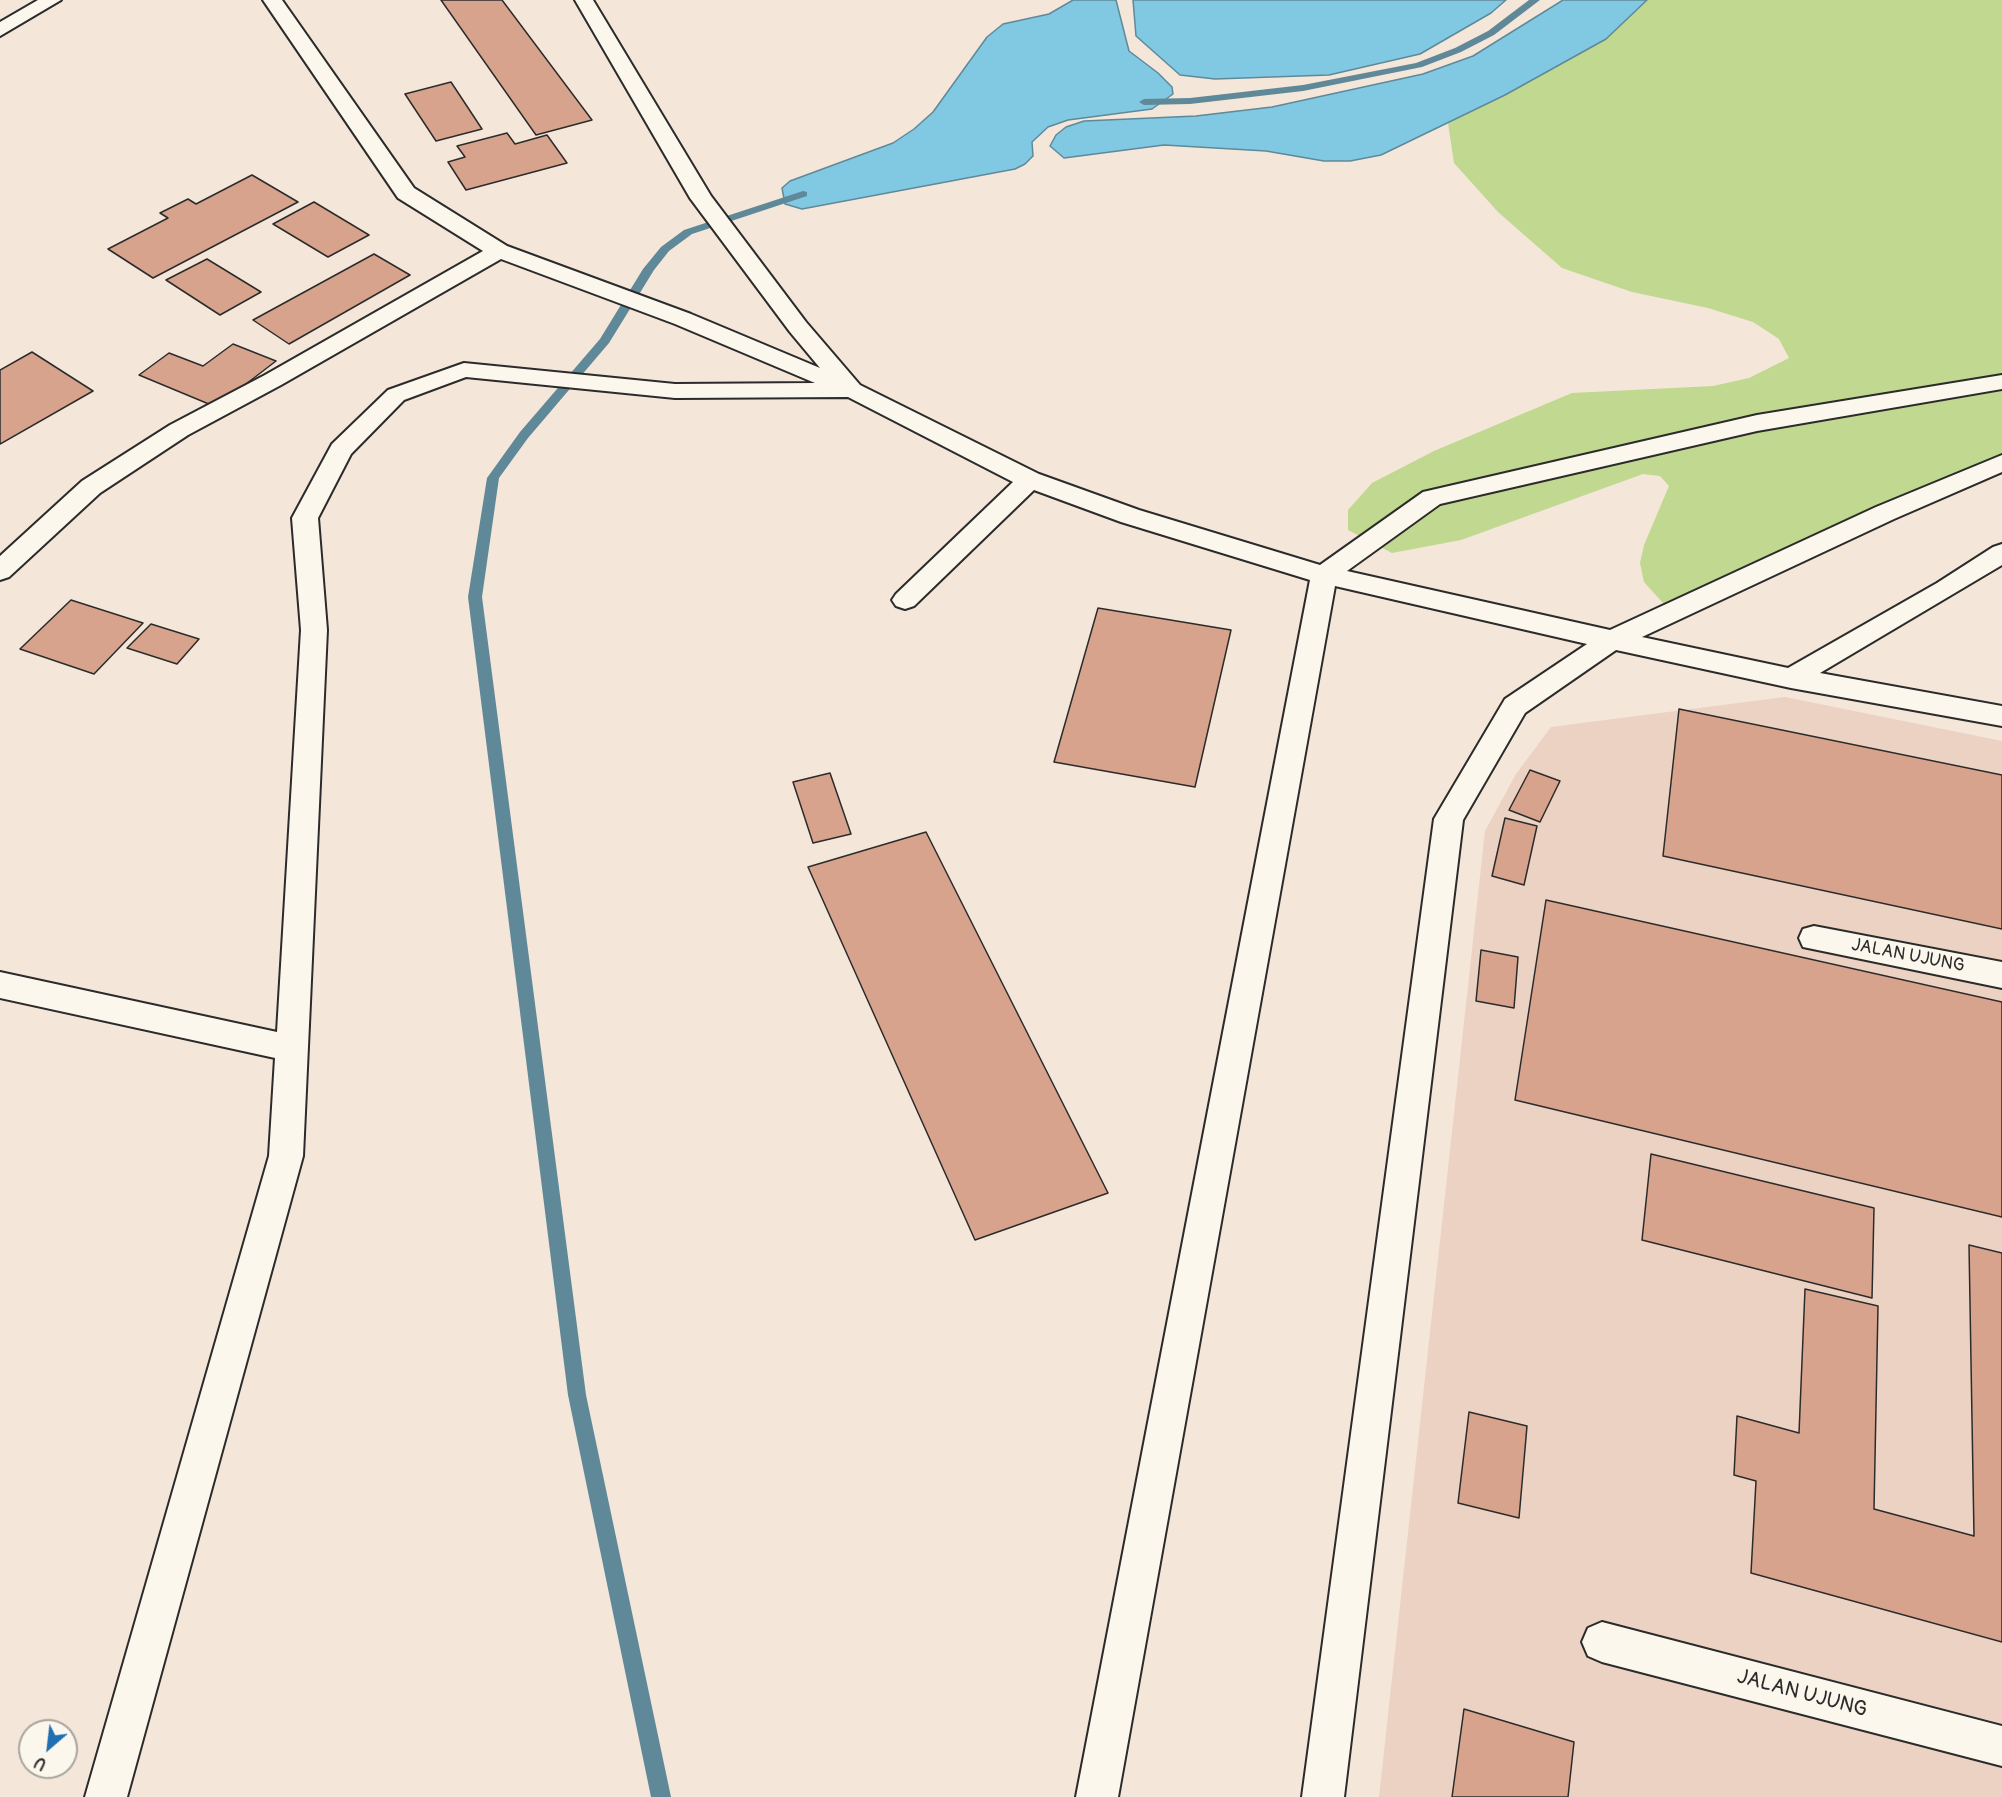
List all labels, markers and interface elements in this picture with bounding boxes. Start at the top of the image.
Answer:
street label: JALAN UJUNG [1850,934,1966,978]
street label: JALAN UJUNG [1734,1665,1870,1723]
north arrow [18,1719,78,1779]
text: U [31,1752,50,1774]

